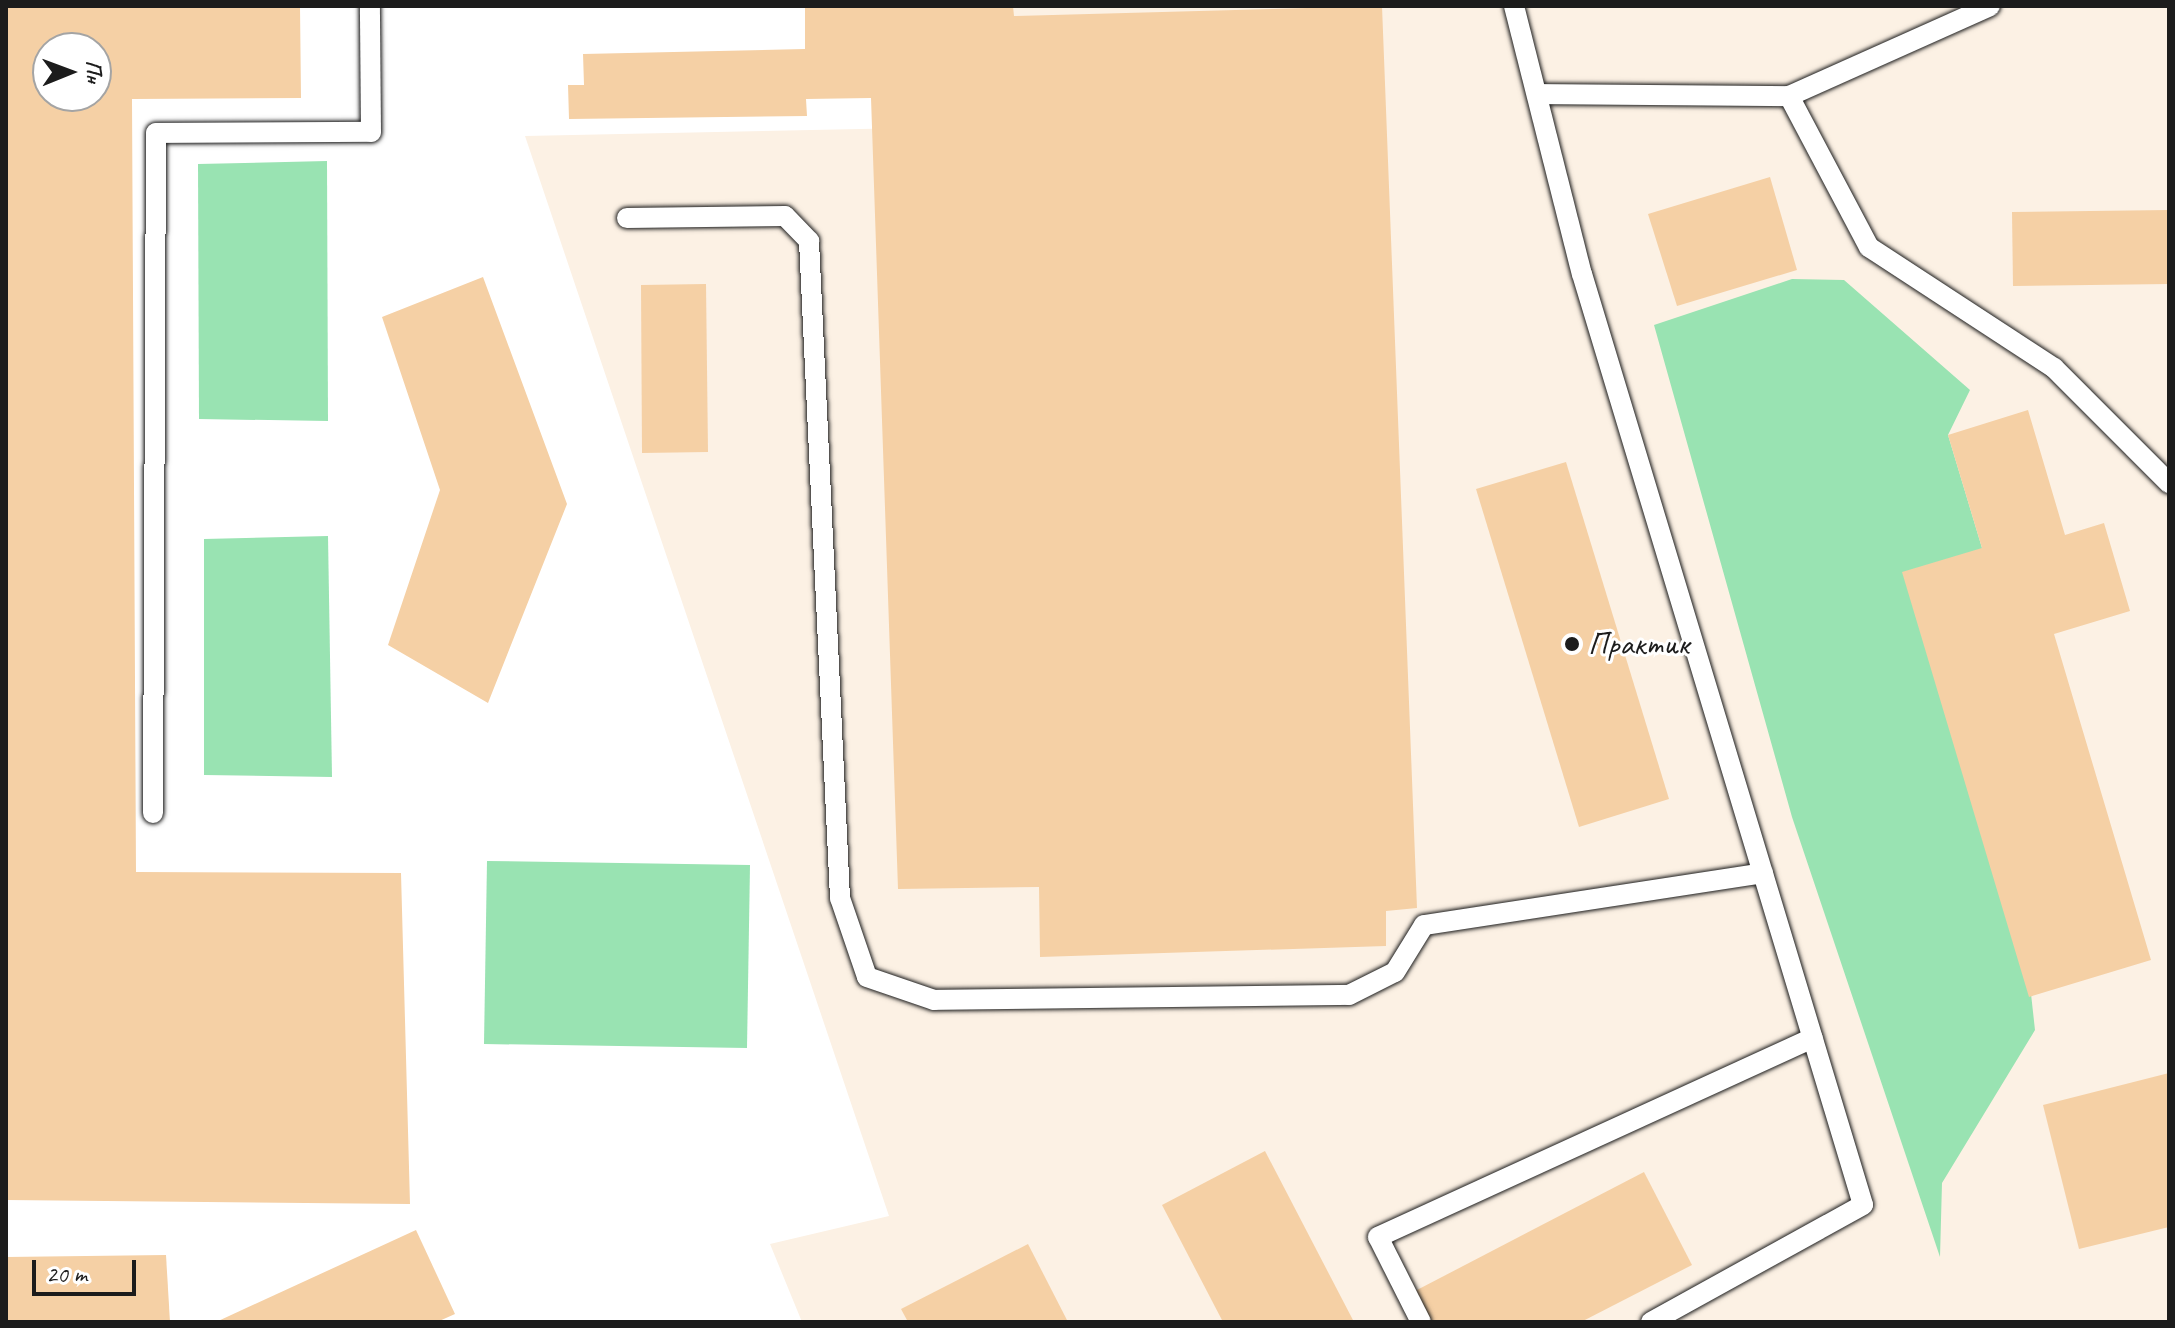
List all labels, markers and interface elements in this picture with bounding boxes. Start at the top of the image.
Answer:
north arrow [32,32,112,112]
text: Пн [80,60,108,83]
place label: Практик [1588,625,1689,663]
marker: Практик [1563,635,1581,653]
scale bar [36,1244,140,1294]
text: 20 m [46,1259,87,1289]

